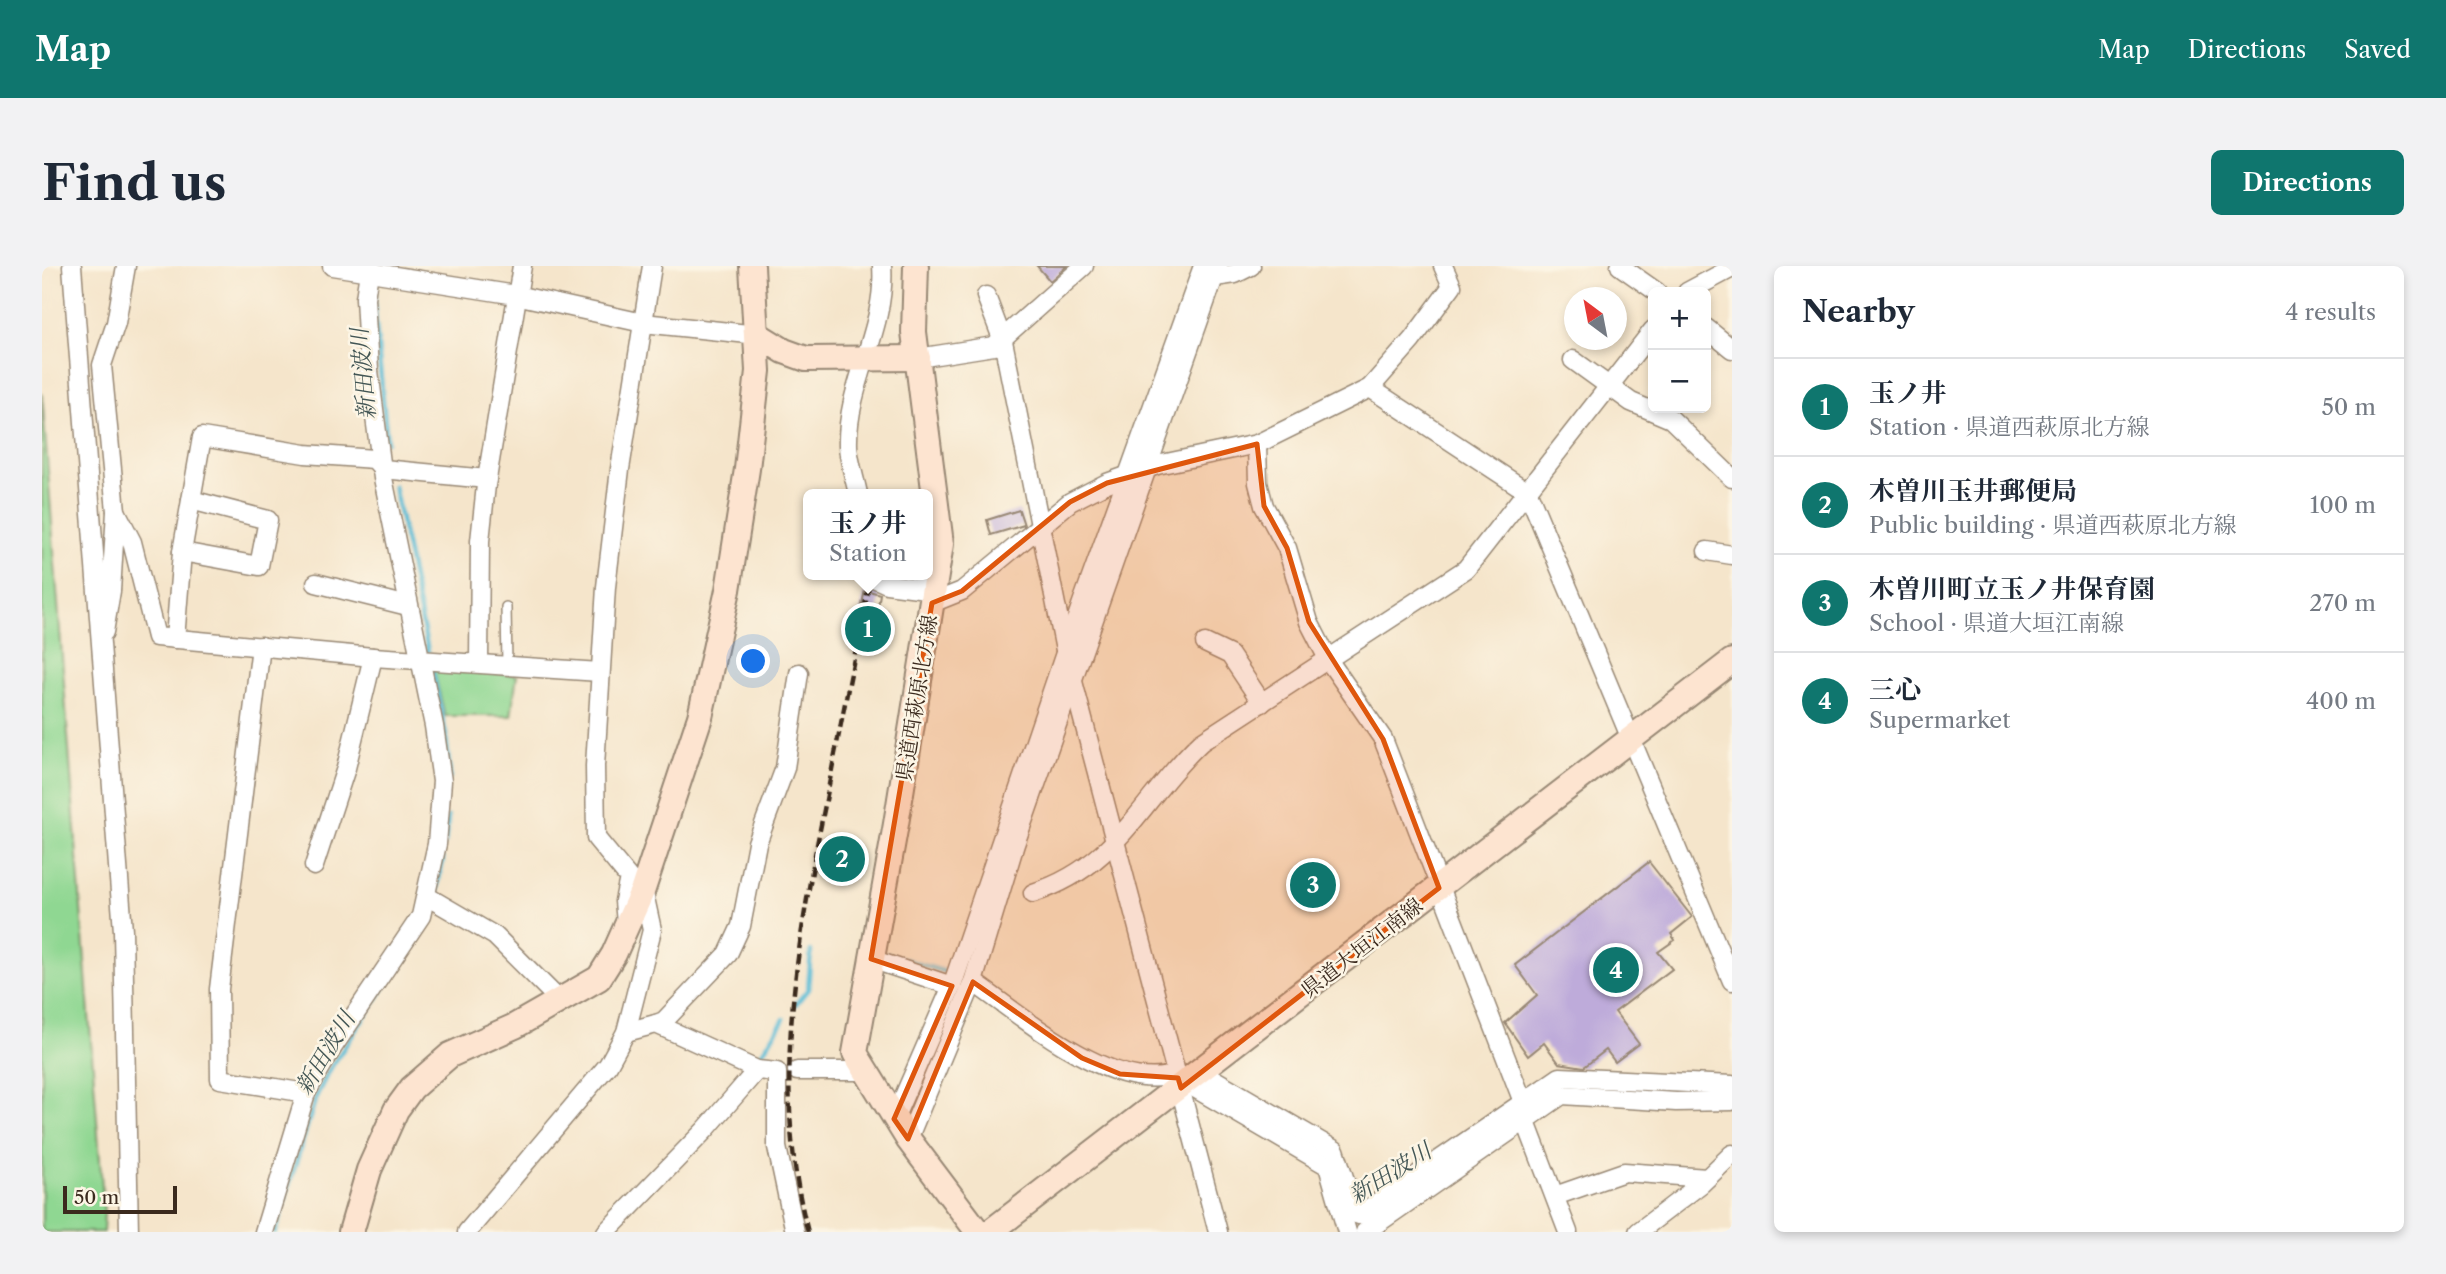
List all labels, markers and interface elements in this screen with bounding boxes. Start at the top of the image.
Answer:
text: Map [35,29,111,70]
text: Map [2098,35,2150,64]
text: Directions [2188,35,2306,64]
text: Saved [2344,35,2411,64]
button: Directions [2211,150,2404,215]
text: Find us [42,152,226,213]
north arrow [1564,287,1627,350]
map controls [1648,287,1711,413]
button: + [1648,287,1711,350]
text: Nearby [1802,293,1915,330]
text: 4 results [2285,298,2376,326]
water label: 新田波川 [345,324,381,421]
button: − [1648,350,1711,413]
text: 玉ノ井 [1869,377,1947,409]
text: 1 [1820,393,1830,421]
text: 50 m [2321,393,2376,421]
text: Station · 県道西萩原北方線 [1869,413,2149,441]
text: 木曽川玉井郵便局 [1869,475,2077,507]
popup [803,489,933,580]
text: 2 [1818,491,1832,519]
text: 100 m [2310,491,2376,519]
text: 玉ノ井 [829,507,907,539]
text: Public building · 県道西萩原北方線 [1869,511,2236,539]
text: Station [829,539,907,567]
text: 木曽川町立玉ノ井保育園 [1869,573,2155,605]
text: 3 [1819,589,1832,617]
text: 270 m [2309,589,2376,617]
pin: 1 [845,603,891,655]
text: School · 県道大垣江南線 [1869,609,2124,637]
street label: 県道西萩原北方線 [891,613,942,783]
your location [736,644,770,678]
text: 三心 [1869,674,1921,706]
text: 4 [1818,687,1832,715]
text: 400 m [2306,687,2376,715]
text: Supermarket [1869,706,2010,734]
pin: 2 [819,833,865,885]
pin: 3 [1290,859,1336,911]
street label: 県道大垣江南線 [1296,893,1427,1003]
pin: 4 [1593,944,1639,996]
water label: 新田波川 [289,1004,362,1100]
water label: 新田波川 [1344,1135,1439,1209]
scale bar [63,1183,177,1215]
text: 50 m [74,1186,119,1209]

